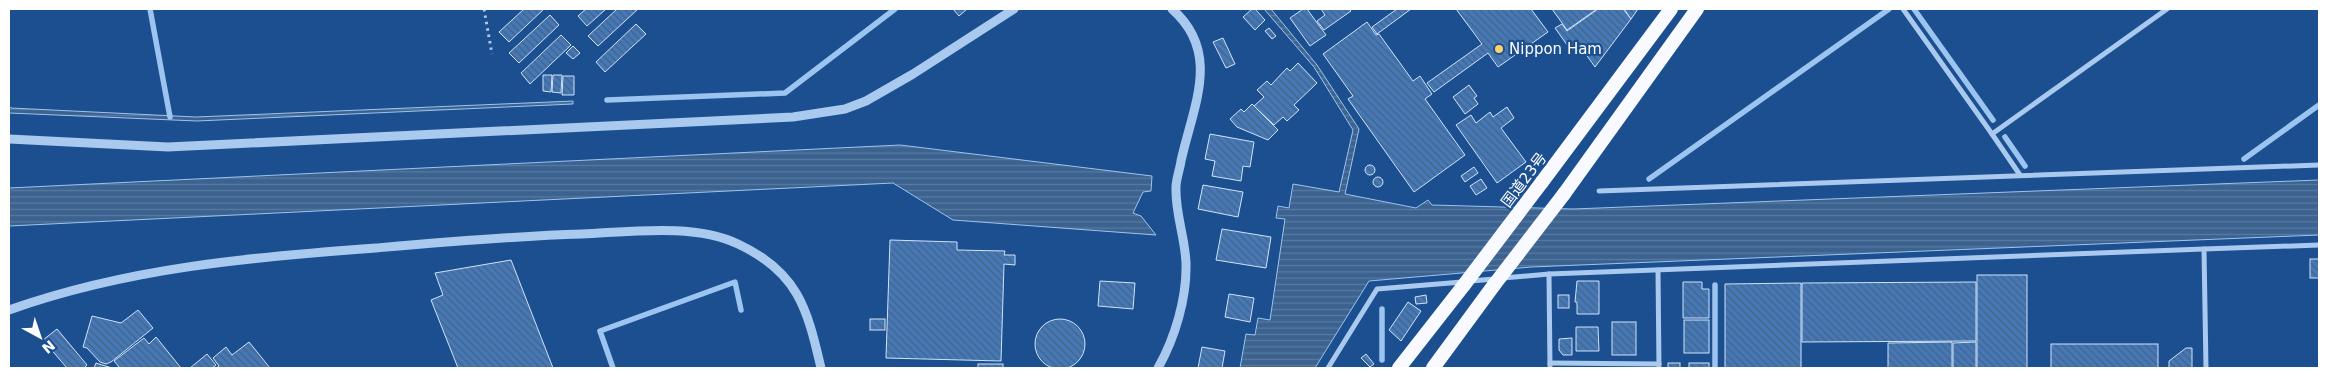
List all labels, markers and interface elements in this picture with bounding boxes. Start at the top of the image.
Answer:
place label: Nippon Ham [1509,40,1602,58]
marker: Nippon Ham [1493,43,1505,55]
street label: 国道23号 [1498,149,1550,211]
north arrow [15,312,65,362]
text: N [39,337,58,357]

